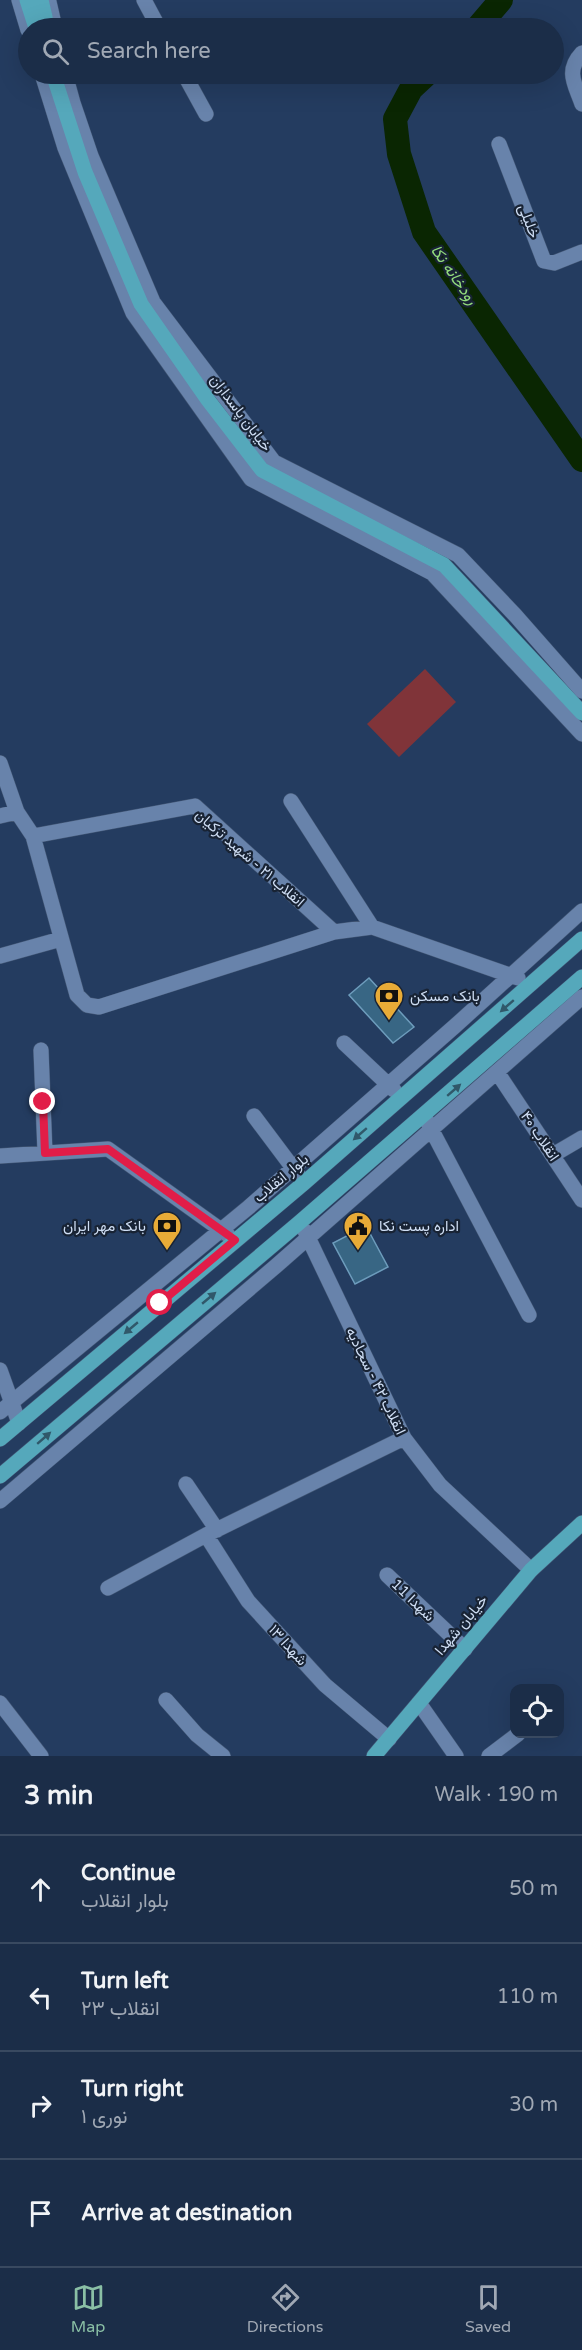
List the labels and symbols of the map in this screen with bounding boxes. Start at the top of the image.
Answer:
street label: خلیلی [513,202,544,241]
water label: رودخانه نکا [426,241,482,309]
street label: خیابان پاسداران [205,371,276,456]
street label: انقلاب ۲۱ - شهید ترکیان [192,806,308,910]
bank icon: بانک مسکن [373,980,405,1022]
place label: بانک مسکن [410,987,480,1006]
one-way arrow [500,999,515,1012]
one-way arrow [446,1084,461,1097]
route end [29,1088,55,1114]
street label: انقلاب ۴۰ [517,1108,563,1164]
one-way arrow [353,1127,368,1140]
street label: بلوار انقلاب [250,1150,312,1206]
bank icon: بانک مهر ایران [151,1210,183,1252]
public building icon: اداره پست نکا [342,1210,374,1252]
place label: بانک مهر ایران [63,1217,146,1235]
place label: اداره پست نکا [379,1217,459,1236]
route start [146,1289,172,1315]
one-way arrow [201,1292,216,1305]
one-way arrow [124,1321,139,1334]
street label: انقلاب ۴۲ - سجادیه [342,1324,410,1438]
one-way arrow [36,1432,51,1445]
street label: شهدا 11 [388,1575,439,1625]
street label: خیابان شهدا [431,1591,491,1659]
street label: شهدا ۱۳ [265,1621,311,1669]

